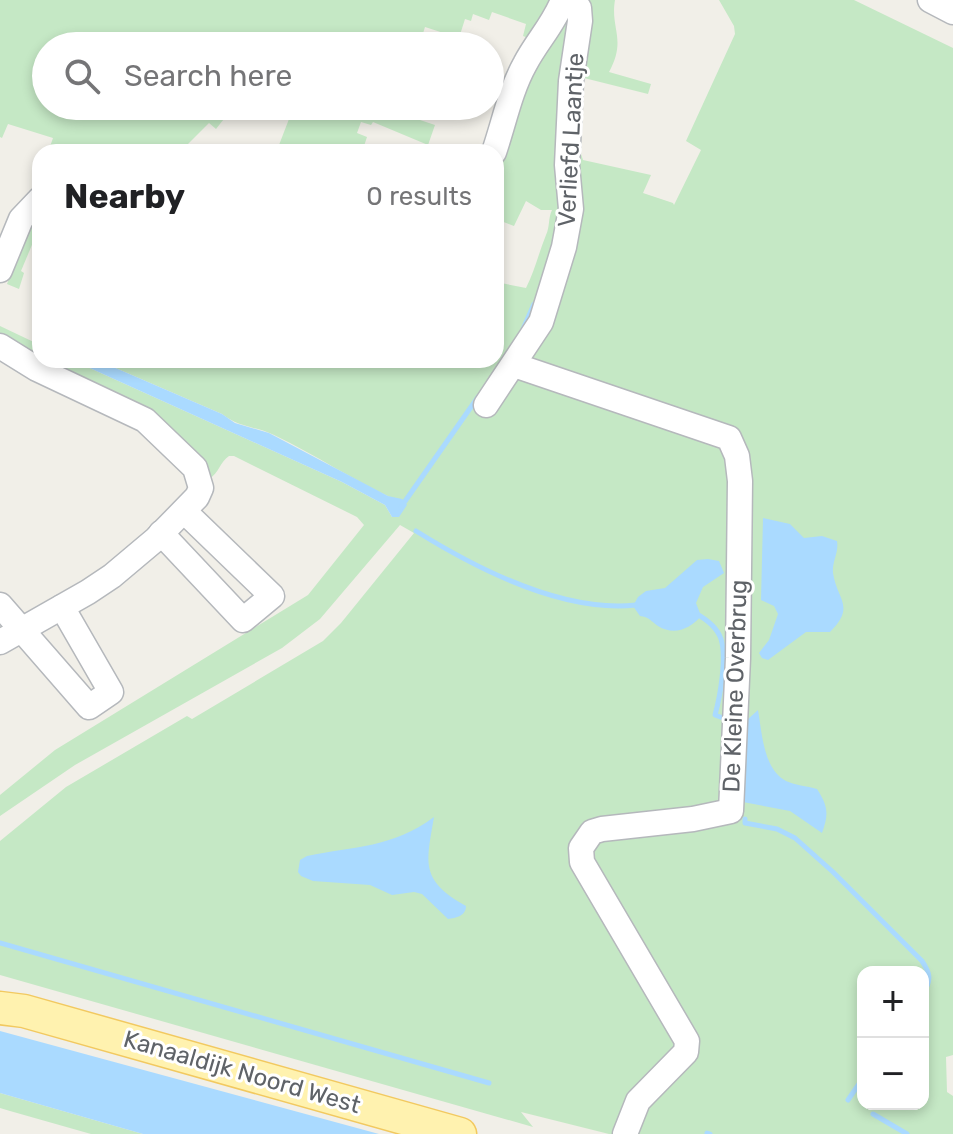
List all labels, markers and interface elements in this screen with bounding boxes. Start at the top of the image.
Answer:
search box [32,32,504,120]
street label: Verliefd Laantje [552,52,590,228]
icon: search [60,54,104,98]
text: Search here [124,58,292,94]
text: Nearby [64,176,185,217]
text: 0 results [366,181,472,212]
street label: De Kleine Overbrug [717,579,753,793]
map controls [857,966,929,1110]
button: + [857,966,929,1038]
street label: Kanaaldijk Noord West [120,1025,364,1119]
button: − [857,1038,929,1110]

